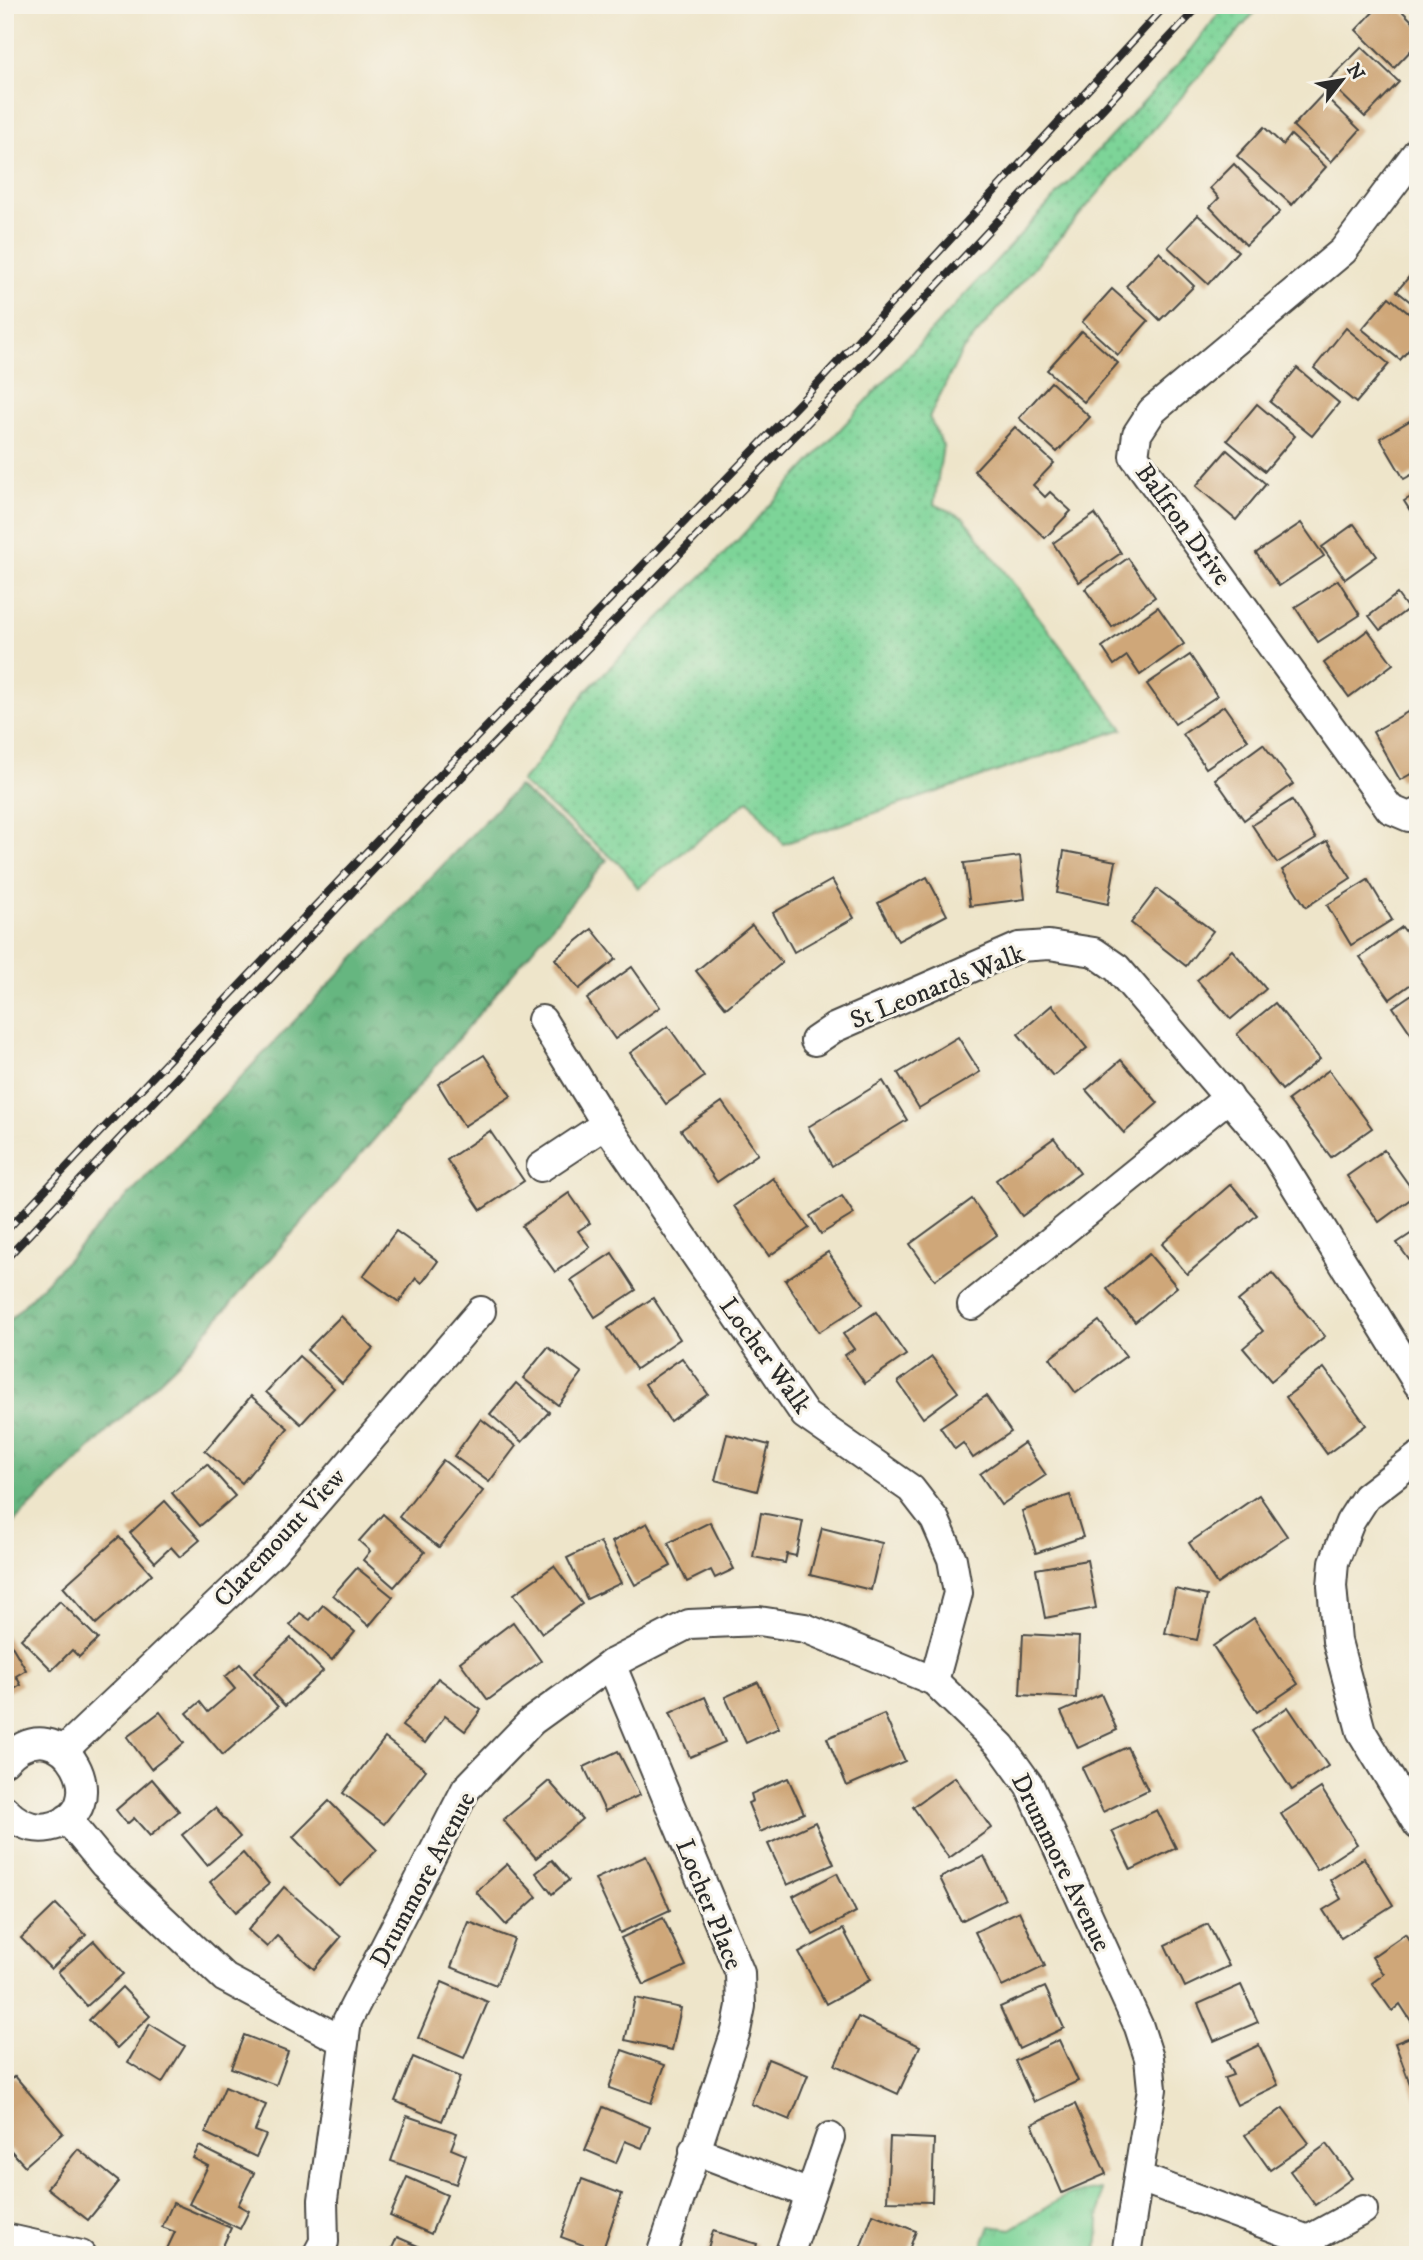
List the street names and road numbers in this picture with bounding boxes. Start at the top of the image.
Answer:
street label: Balfron Drive [1127,457,1238,592]
street label: St Leonards Walk [846,937,1030,1037]
street label: Locher Walk [711,1291,818,1421]
street label: Claremount View [207,1461,353,1615]
street label: Drummore Avenue [1003,1768,1118,1957]
street label: Drummore Avenue [363,1786,483,1973]
street label: Locher Place [667,1834,750,1975]

